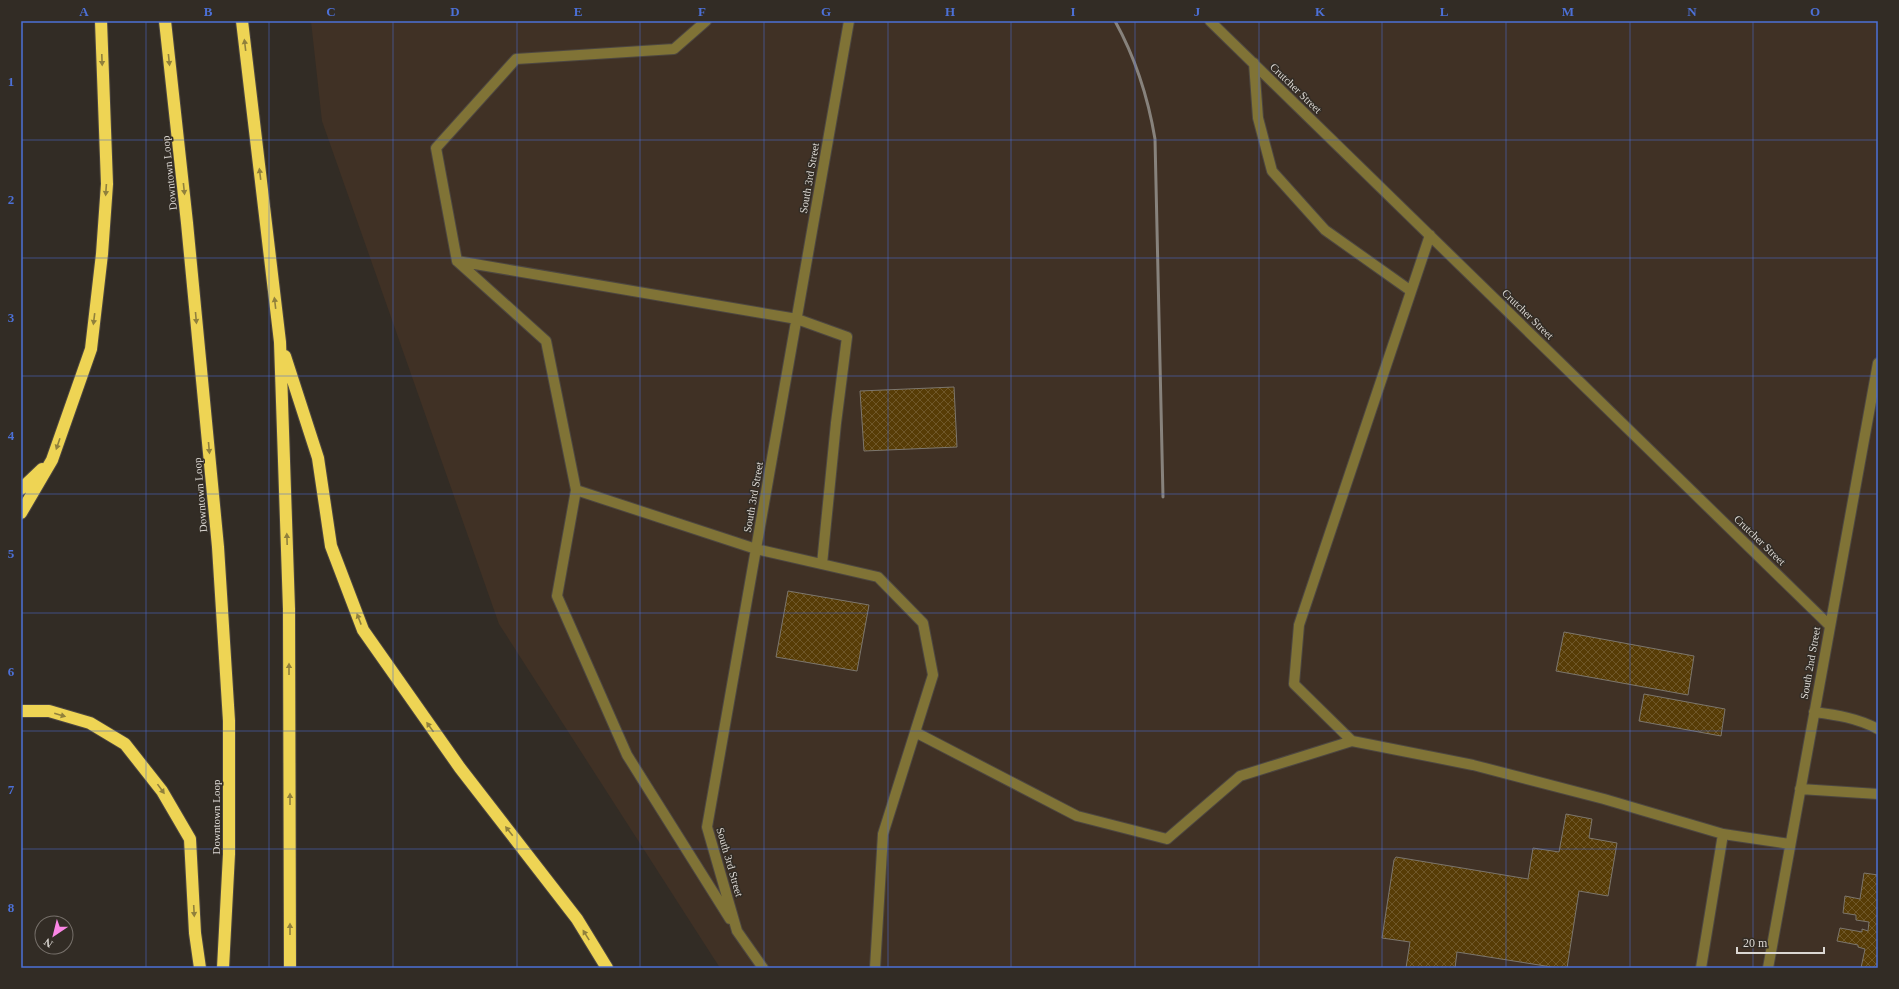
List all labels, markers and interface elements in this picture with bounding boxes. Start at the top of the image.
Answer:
text: A [79,4,89,19]
text: B [204,4,213,19]
text: C [326,4,336,19]
text: D [450,4,460,19]
text: E [574,4,582,19]
text: F [698,4,706,19]
text: G [821,4,831,19]
text: H [945,4,955,19]
text: I [1070,4,1076,19]
text: J [1194,4,1201,19]
text: K [1315,4,1326,19]
text: L [1440,4,1449,19]
text: M [1562,4,1574,19]
text: N [1687,4,1697,19]
text: O [1810,4,1820,19]
one-way arrow [242,39,248,51]
one-way arrow [98,54,105,66]
one-way arrow [166,54,173,66]
street label: Crutcher Street [1268,60,1324,116]
text: 1 [8,74,14,89]
street label: Downtown Loop [159,135,179,211]
street label: South 3rd Street [797,142,821,214]
one-way arrow [257,168,263,180]
one-way arrow [180,183,187,195]
one-way arrow [103,184,110,196]
text: 2 [8,192,14,207]
street label: Crutcher Street [1500,286,1556,342]
one-way arrow [272,297,279,309]
text: 3 [8,310,15,325]
one-way arrow [193,312,200,324]
one-way arrow [91,313,97,325]
text: 4 [8,428,15,443]
one-way arrow [55,438,61,450]
one-way arrow [205,442,212,454]
street label: Downtown Loop [191,457,209,533]
street label: South 3rd Street [741,461,765,533]
street label: Crutcher Street [1732,512,1788,568]
one-way arrow [283,533,290,545]
text: 5 [8,546,15,561]
one-way arrow [355,613,361,625]
street label: South 2nd Street [1798,626,1822,700]
one-way arrow [286,662,292,675]
text: 6 [8,664,15,679]
one-way arrow [54,712,66,718]
one-way arrow [426,722,434,732]
street label: Downtown Loop [210,779,222,854]
text: 7 [8,782,15,797]
one-way arrow [157,784,165,795]
one-way arrow [287,792,293,805]
one-way arrow [504,825,513,836]
street label: South 3rd Street [714,826,746,898]
text: 8 [8,900,15,915]
one-way arrow [191,905,197,918]
north arrow [34,915,74,955]
one-way arrow [287,922,293,935]
one-way arrow [583,929,590,941]
scale bar [1737,929,1824,955]
text: N [42,936,55,950]
text: 20 m [1743,936,1768,950]

